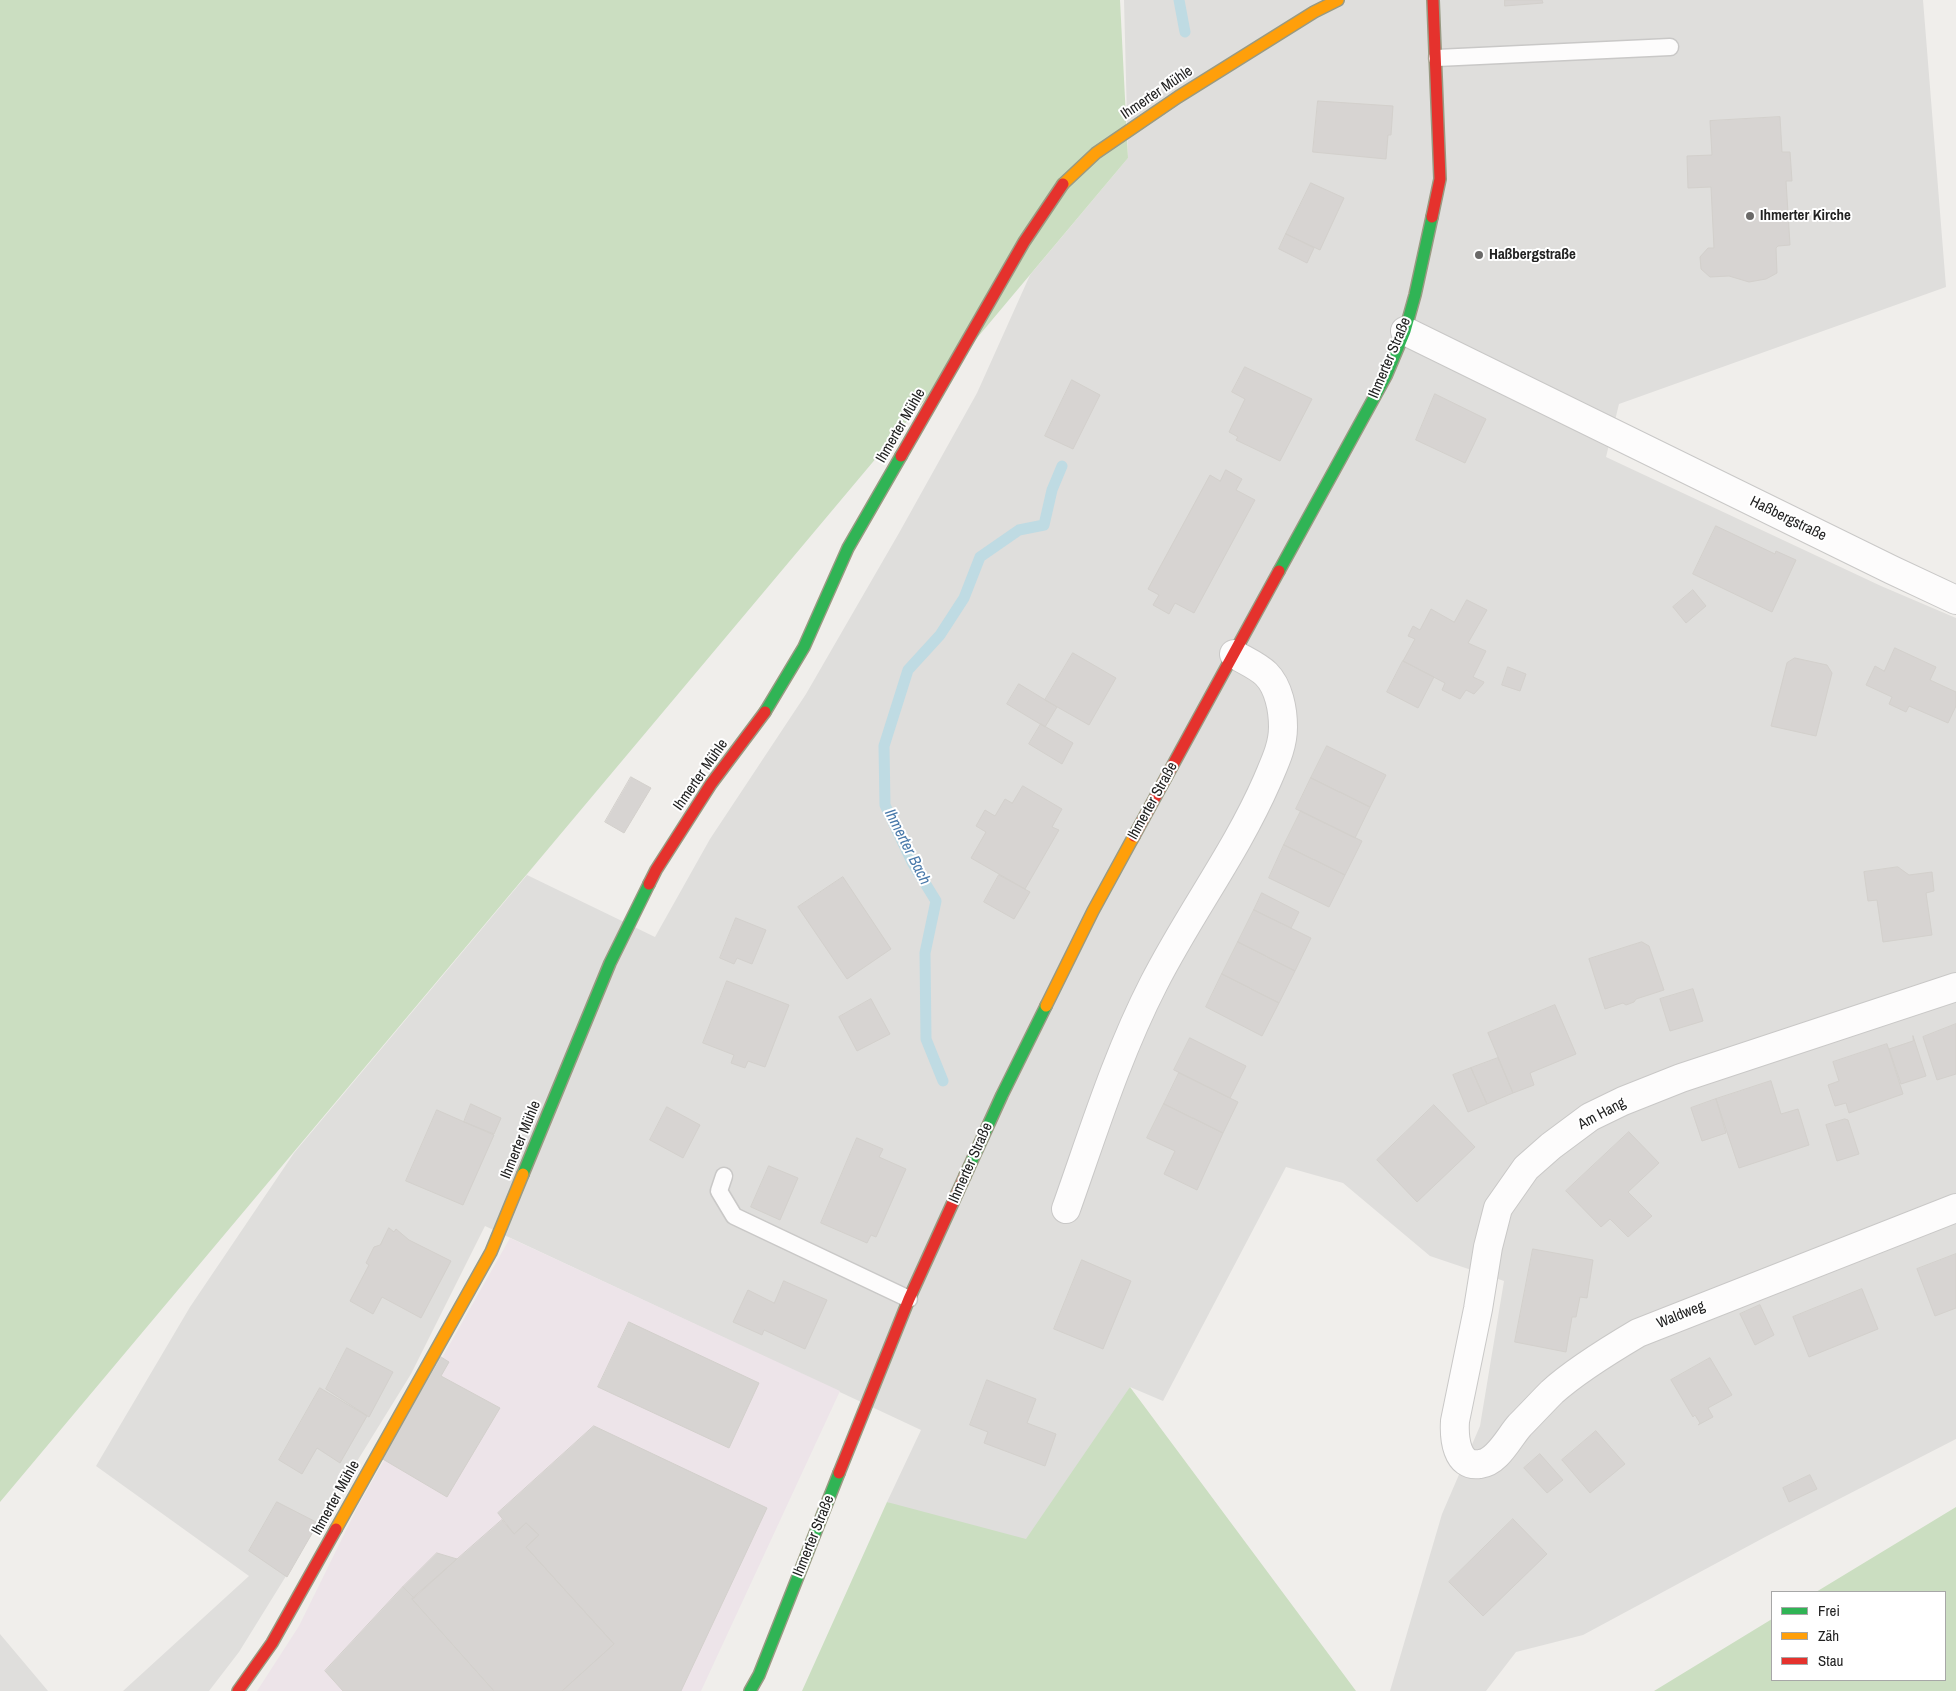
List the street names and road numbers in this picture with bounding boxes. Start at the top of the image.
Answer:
street label: Ihmerter Mühle [1118,62,1196,124]
street label: Ihmerter Straße [1365,315,1415,401]
street label: Ihmerter Mühle [873,386,929,466]
street label: Haßbergstraße [1747,493,1829,545]
street label: Ihmerter Mühle [670,736,732,814]
street label: Ihmerter Straße [1124,759,1182,843]
street label: Am Hang [1575,1094,1629,1134]
street label: Ihmerter Mühle [497,1098,545,1182]
street label: Ihmerter Straße [945,1120,997,1206]
street label: Waldweg [1654,1297,1708,1333]
street label: Ihmerter Mühle [308,1457,364,1539]
street label: Ihmerter Straße [790,1493,838,1579]

